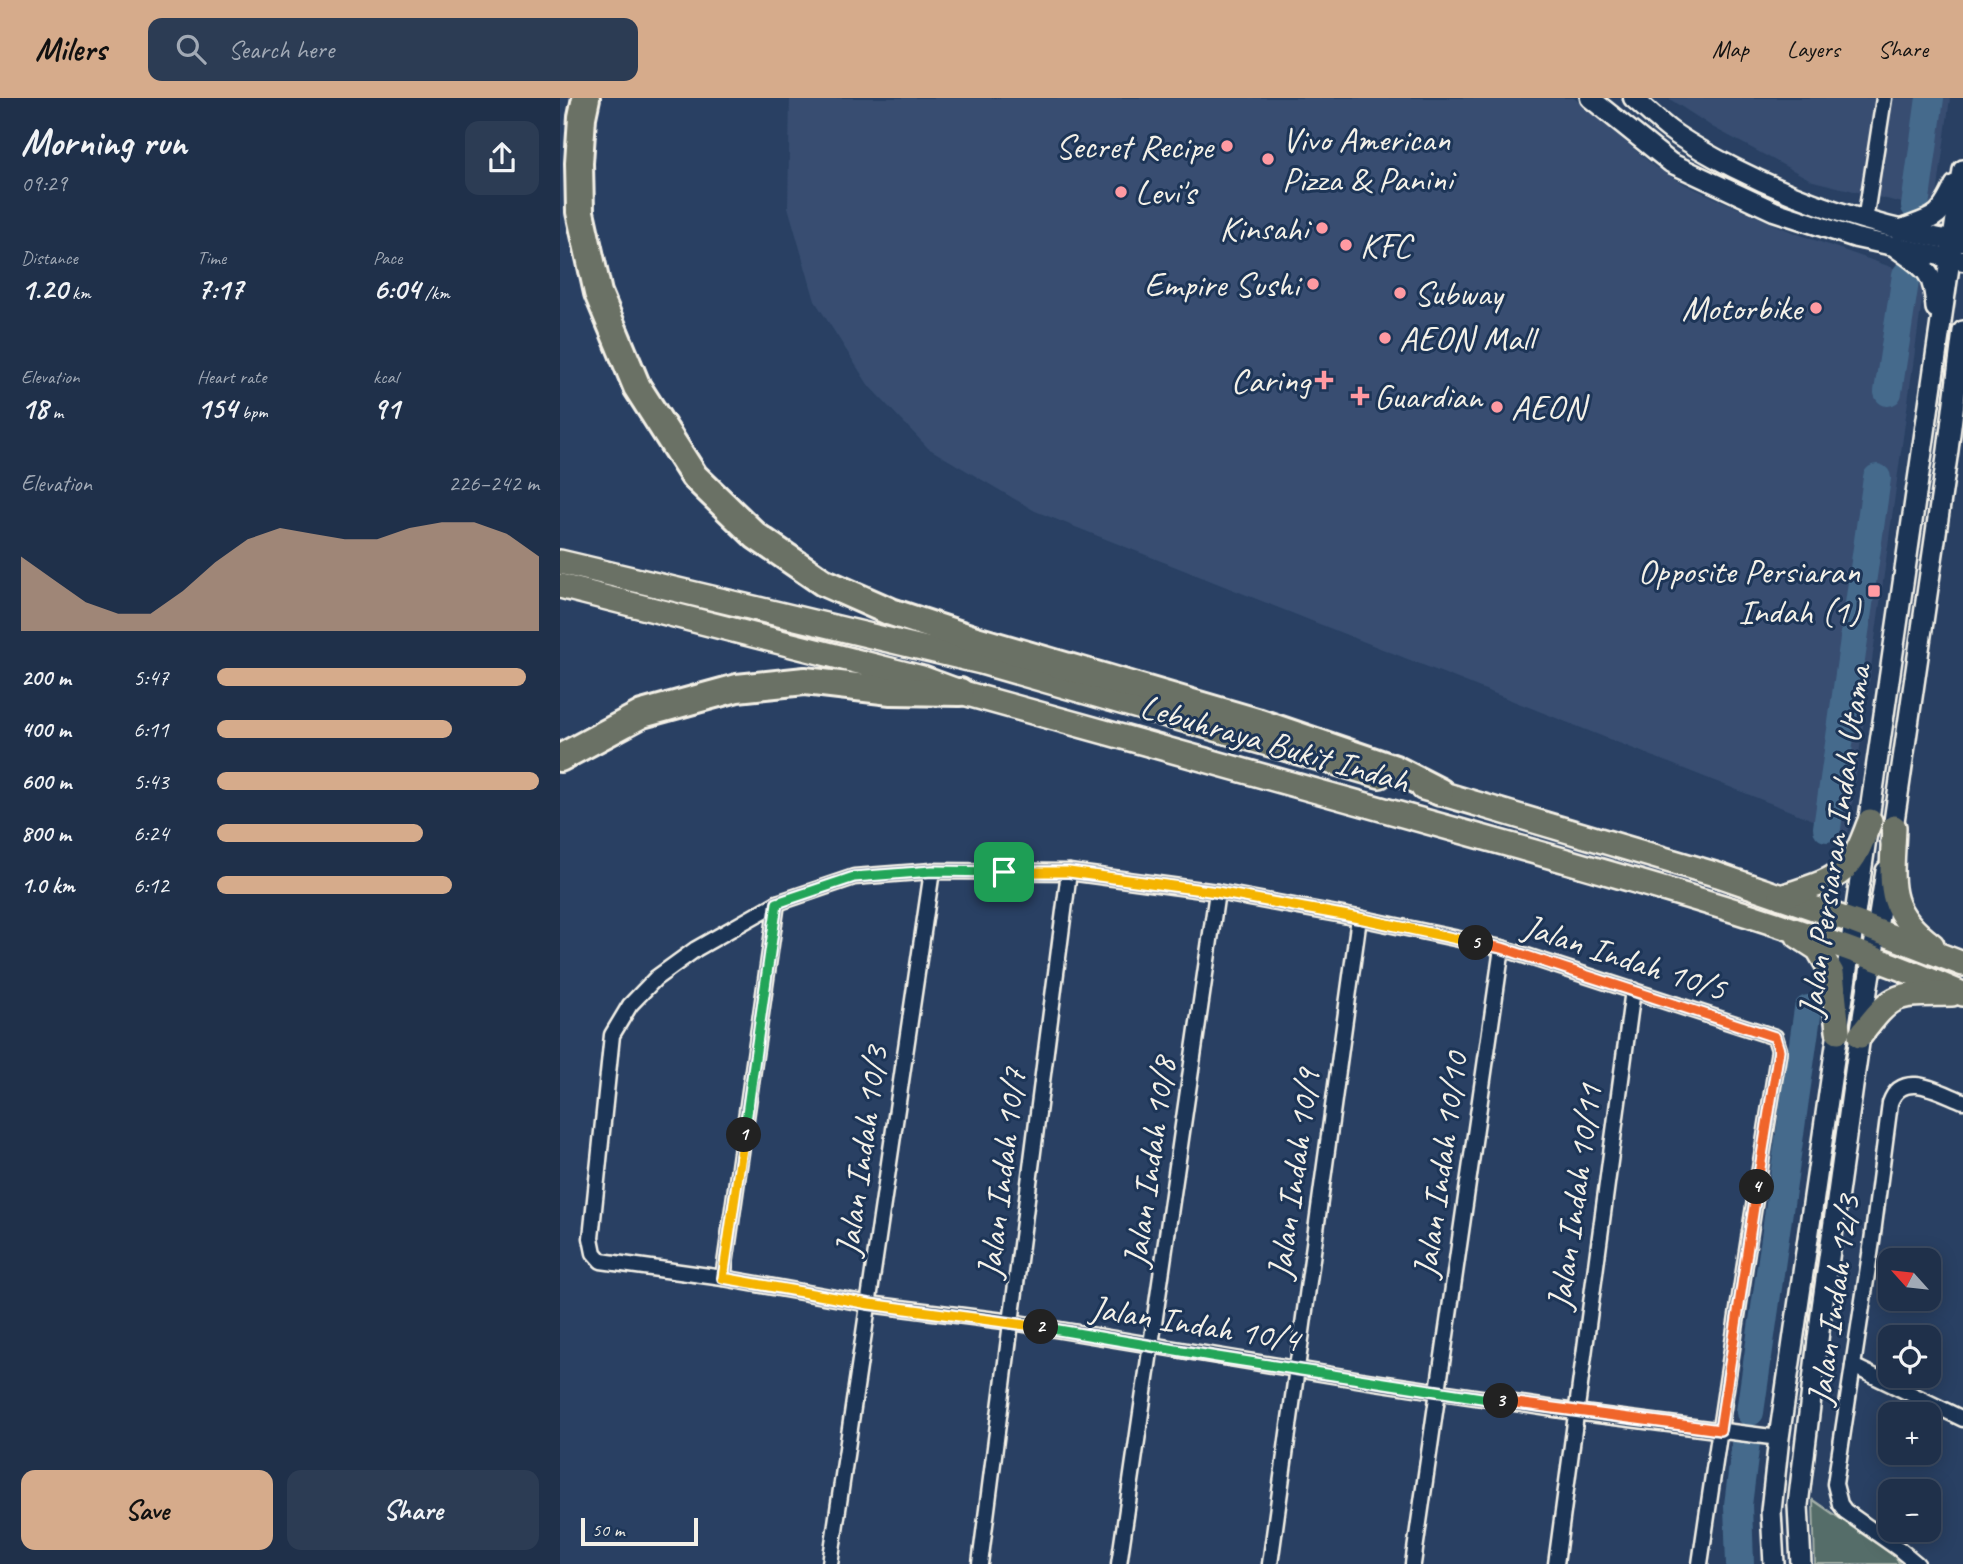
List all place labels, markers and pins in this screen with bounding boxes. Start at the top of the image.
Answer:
place label: Vivo American Pizza & Panini [1282,117,1457,202]
place label: Secret Recipe [1055,124,1216,169]
marker: Secret Recipe [1219,138,1235,154]
marker: Vivo American Pizza & Panini [1260,151,1276,167]
place label: Levi's [1135,170,1199,215]
marker: Levi's [1113,184,1129,200]
place label: Kinsahi [1220,206,1312,251]
marker: Kinsahi [1314,220,1330,236]
place label: KFC [1360,223,1415,268]
marker: KFC [1338,237,1354,253]
place label: Empire Sushi [1144,262,1303,307]
place label: Subway [1414,271,1505,316]
marker: Empire Sushi [1305,276,1321,292]
marker: Subway [1392,285,1408,301]
place label: Motorbike [1682,286,1805,331]
marker: Motorbike [1808,300,1824,316]
place label: AEON Mall [1399,316,1540,361]
marker: AEON Mall [1377,330,1393,346]
place label: Caring [1231,358,1313,403]
marker: Caring [1316,372,1332,388]
place label: Guardian [1374,374,1484,419]
place label: AEON [1511,385,1590,430]
marker: Guardian [1352,388,1368,404]
marker: AEON [1489,399,1505,415]
place label: Opposite Persiaran Indah (1) [1638,549,1862,634]
marker: Opposite Persiaran Indah (1) [1866,583,1882,599]
pin [974,842,1034,902]
pin: 5 [1458,926,1494,960]
pin: 1 [726,1118,762,1152]
pin: 4 [1740,1170,1774,1204]
pin: 2 [1023,1310,1058,1344]
pin: 3 [1483,1384,1518,1418]

